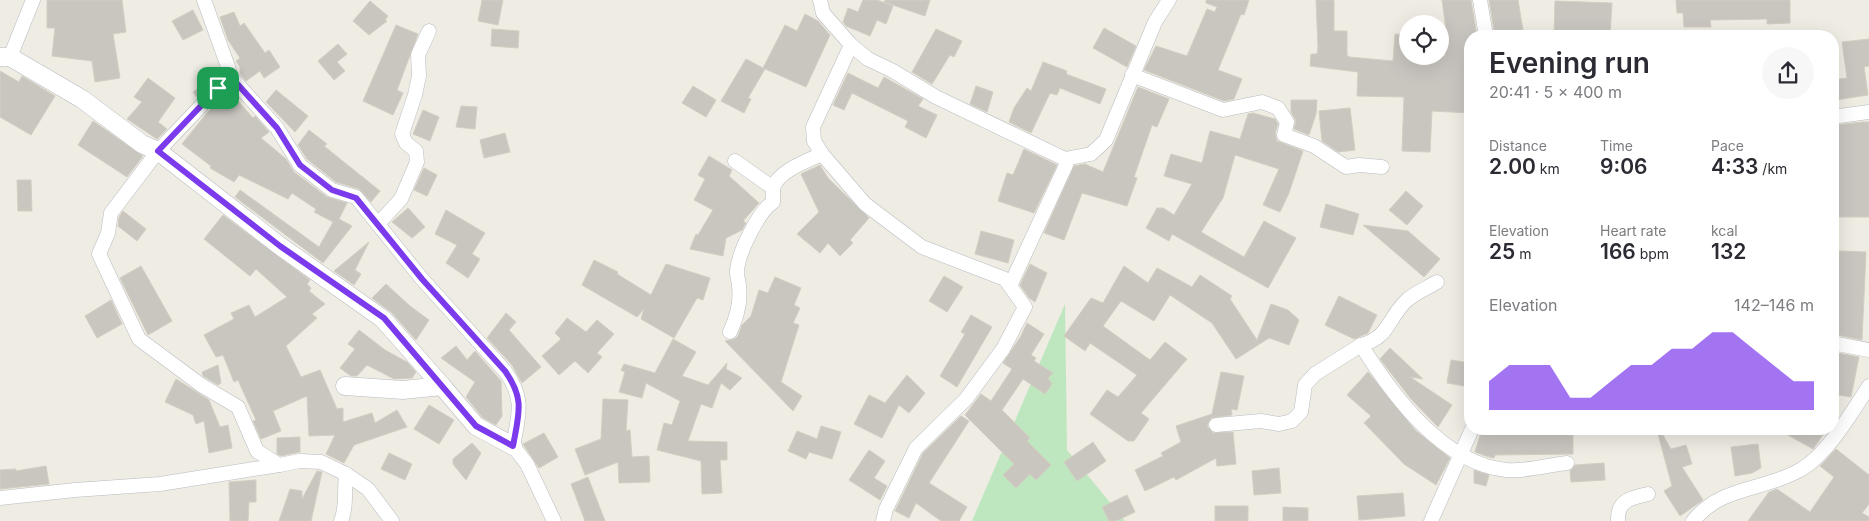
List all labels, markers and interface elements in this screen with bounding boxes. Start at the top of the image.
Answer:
map controls [1399,15,1449,65]
button: locate [1399,15,1449,65]
text: Evening run [1489,46,1650,80]
button: share [1762,47,1814,99]
pin [197,67,239,109]
icon: arrive [204,74,232,102]
text: 20:41 · 5 × 400 m [1489,82,1622,102]
text: Distance [1489,137,1547,154]
text: Time [1600,137,1633,154]
text: Pace [1711,137,1744,154]
text: 2.00 [1489,154,1536,179]
text: 9:06 [1600,154,1647,179]
text: 4:33 [1711,154,1758,179]
text: km [1536,160,1560,177]
text: /km [1758,160,1787,177]
text: Elevation [1489,222,1549,239]
text: Heart rate [1600,222,1666,239]
text: kcal [1711,222,1738,239]
text: 25 [1489,239,1515,264]
text: 166 [1600,239,1636,264]
text: 132 [1711,239,1746,264]
text: m [1515,245,1532,262]
text: bpm [1636,245,1669,262]
text: Elevation [1489,295,1558,315]
text: 142–146 m [1734,295,1814,315]

